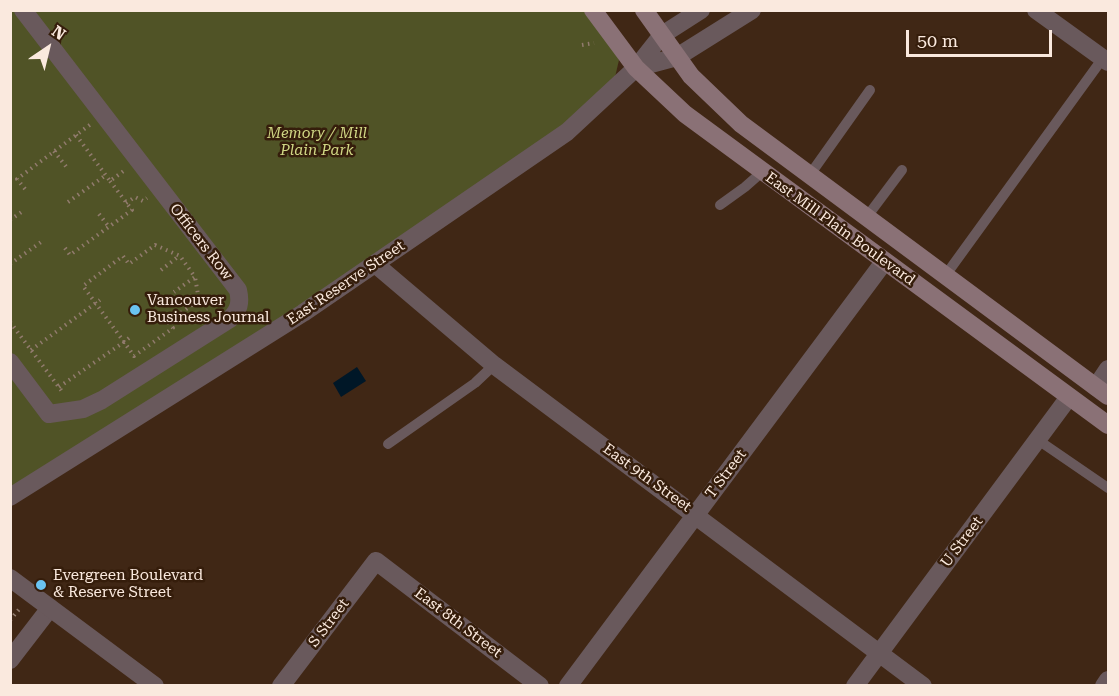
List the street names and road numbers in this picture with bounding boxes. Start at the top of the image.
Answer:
street label: East Mill Plain Boulevard [762,169,918,289]
street label: Officers Row [166,200,236,284]
street label: East Reserve Street [284,237,408,329]
street label: East 9th Street [599,440,695,516]
street label: T Street [702,446,750,502]
street label: U Street [937,513,987,571]
street label: East 8th Street [411,584,505,662]
street label: S Street [305,595,353,651]

